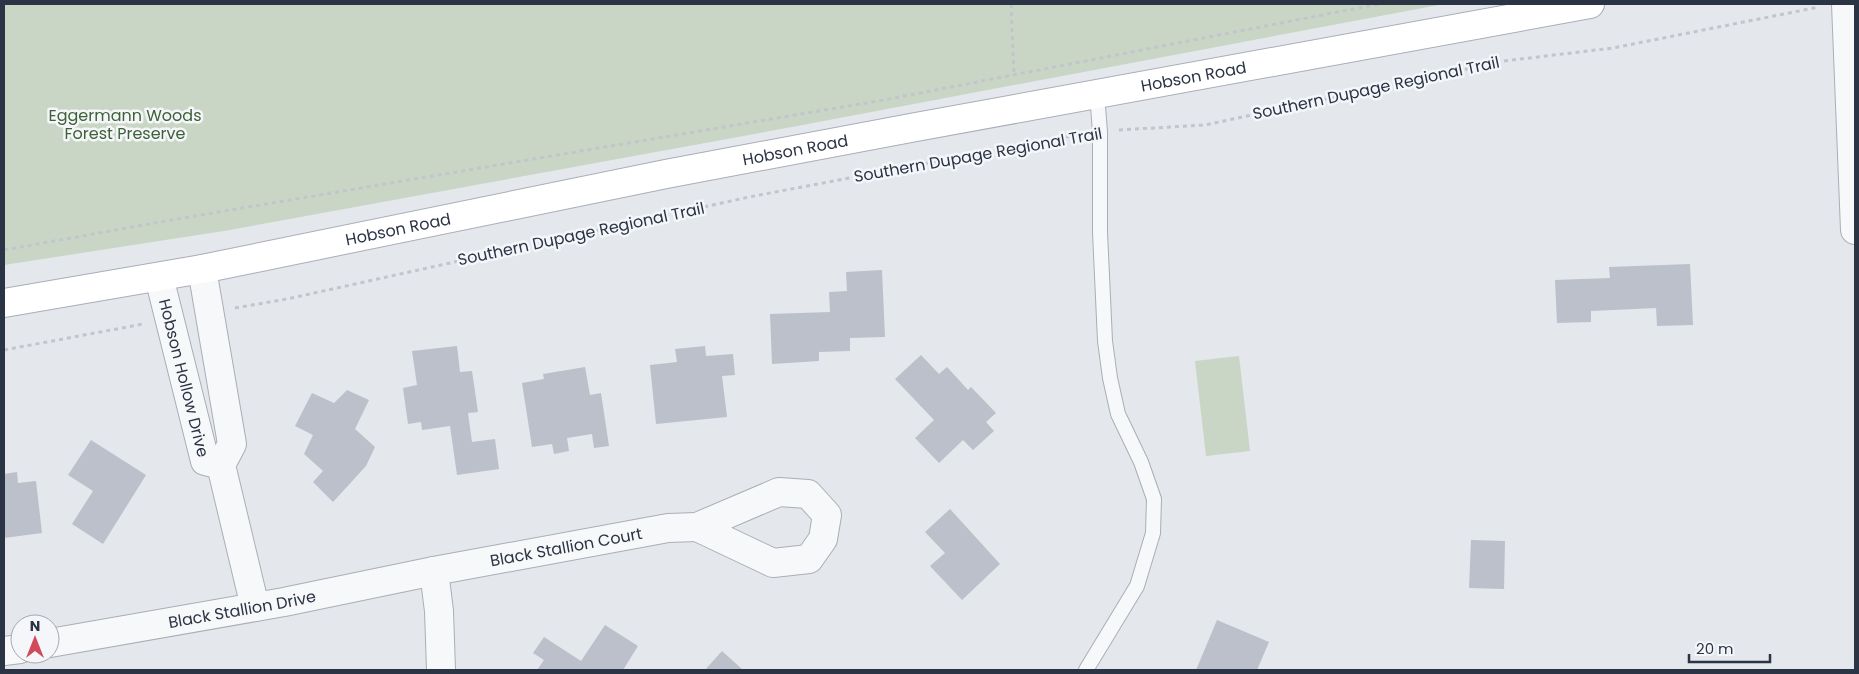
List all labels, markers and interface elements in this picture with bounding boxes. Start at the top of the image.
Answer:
street label: Southern Dupage Regional Trail [1250,51,1502,125]
street label: Hobson Road [1139,55,1248,97]
park label: Eggermann Woods Forest Preserve [48,104,202,145]
street label: Southern Dupage Regional Trail [852,122,1104,188]
street label: Hobson Road [741,129,850,171]
street label: Southern Dupage Regional Trail [455,197,707,271]
street label: Hobson Road [343,207,453,251]
street label: Hobson Hollow Drive [153,296,215,459]
street label: Black Stallion Court [488,521,644,572]
street label: Black Stallion Drive [166,584,318,634]
north arrow [10,614,60,664]
text: N [30,616,40,636]
scale bar [1689,632,1770,664]
text: 20 m [1696,638,1734,659]

